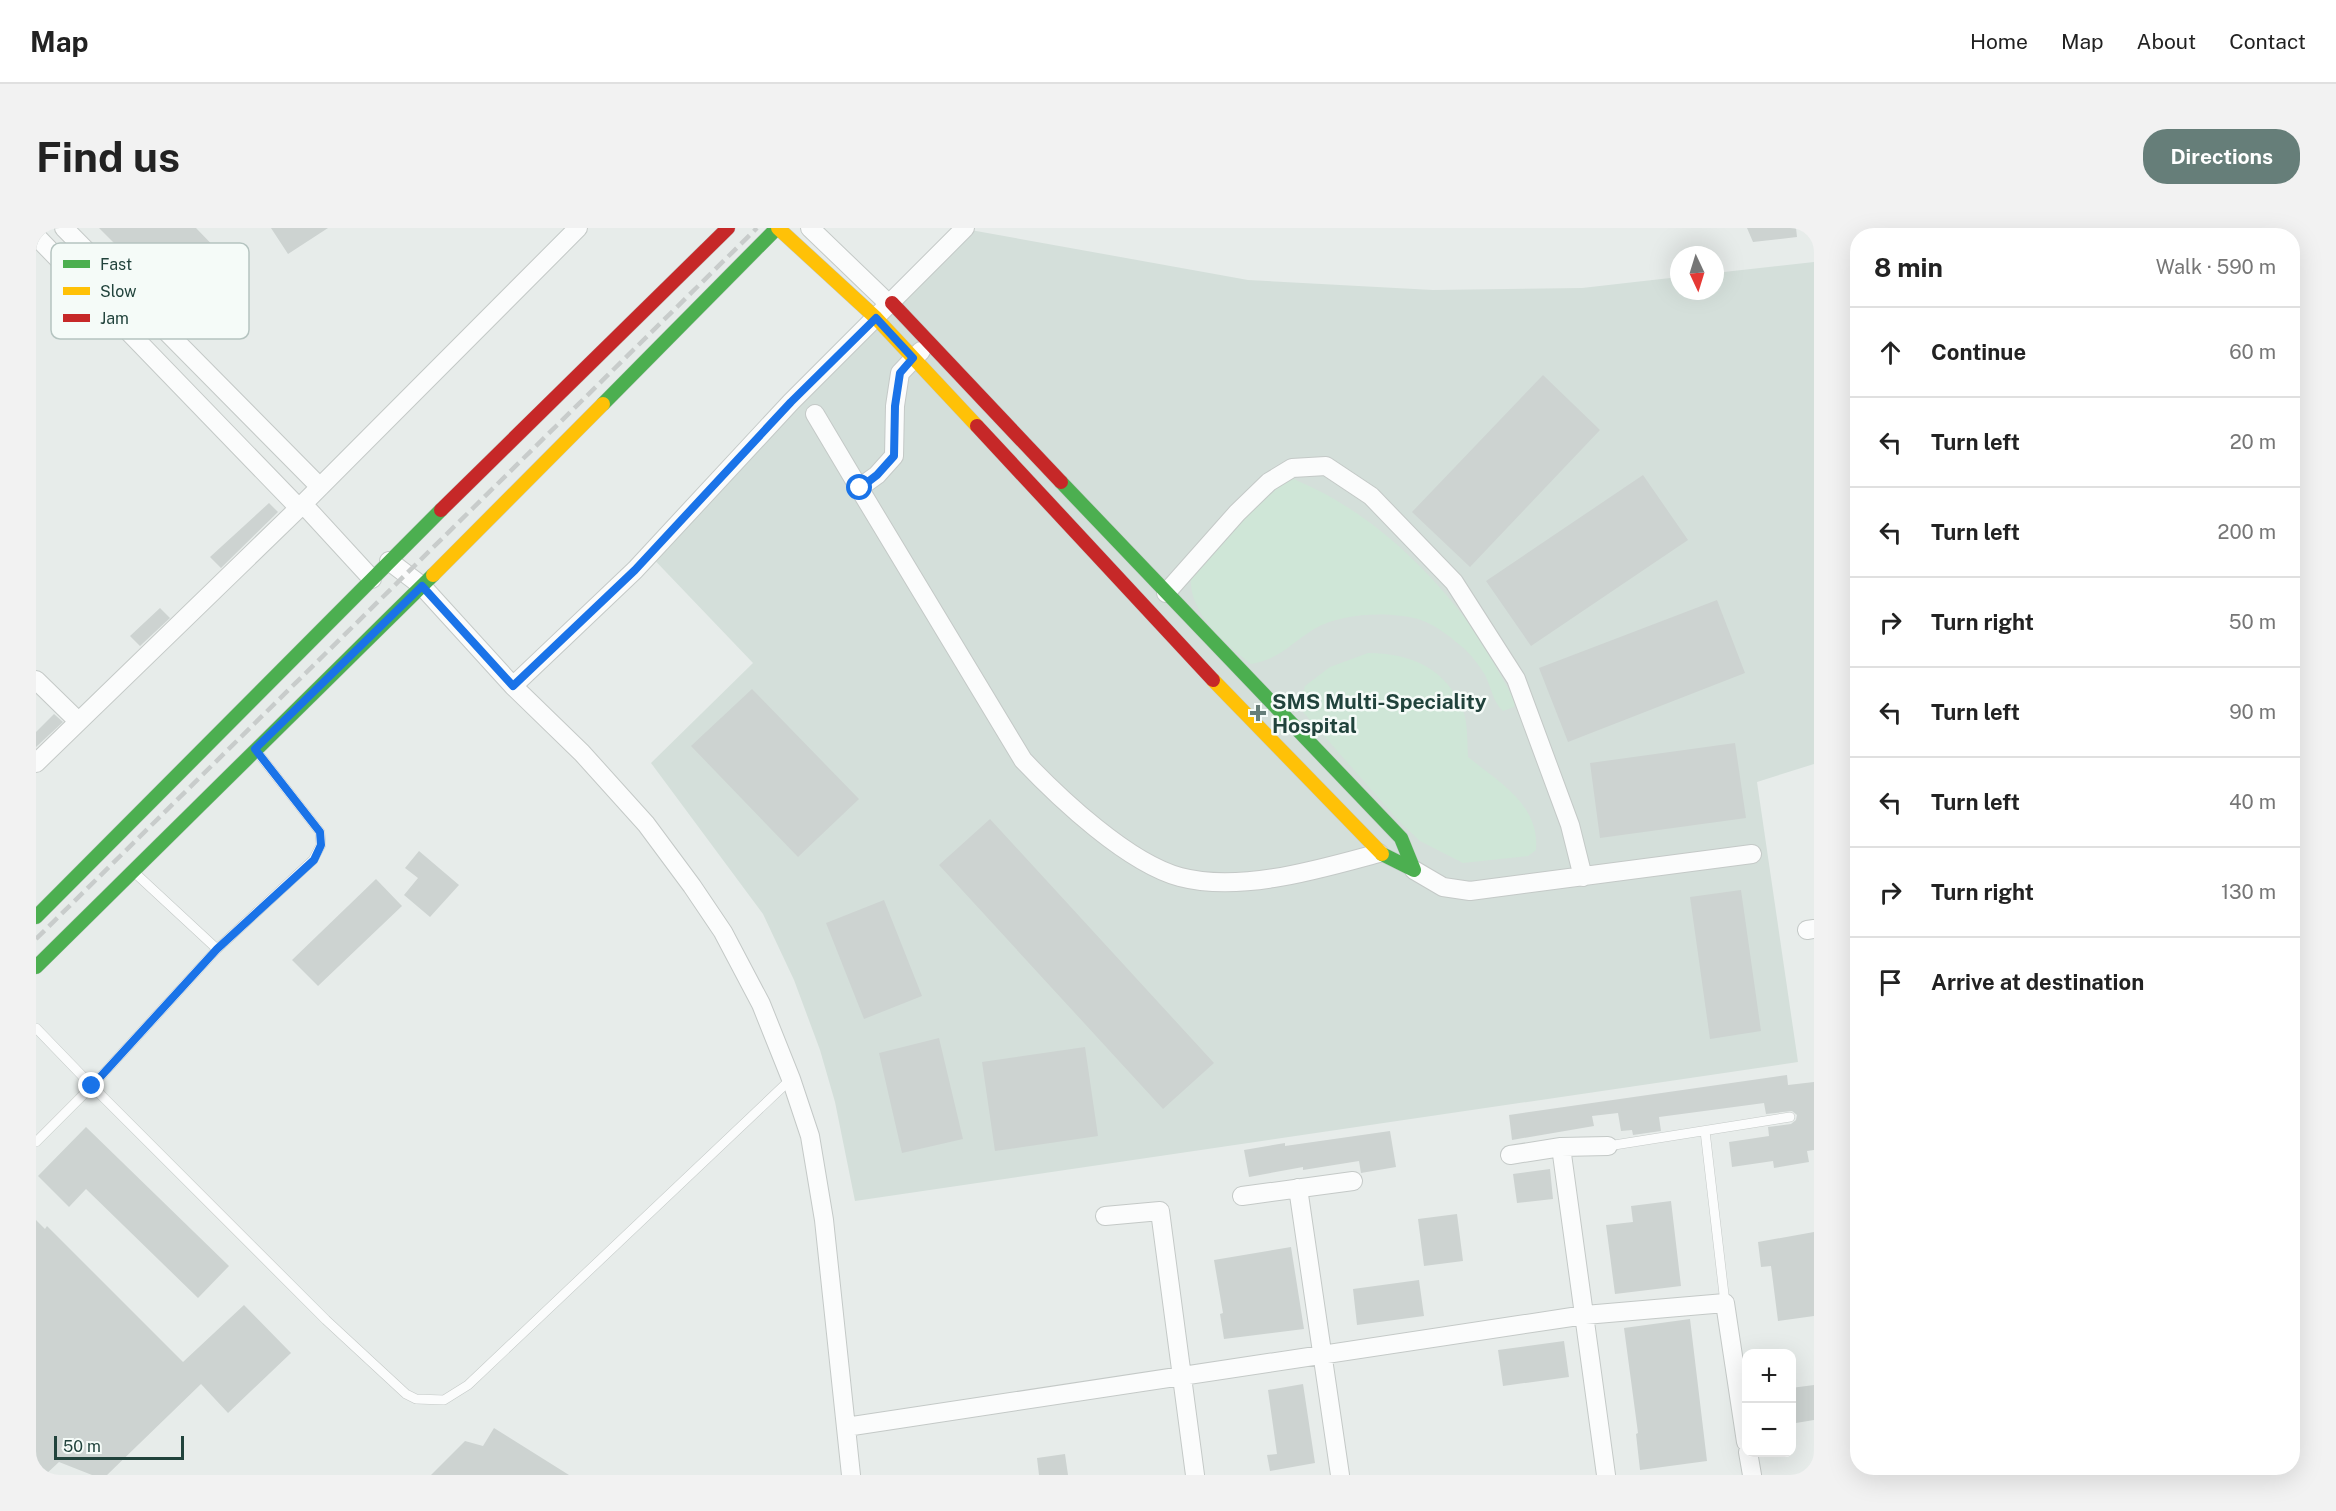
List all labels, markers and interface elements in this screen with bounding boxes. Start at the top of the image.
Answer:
text: Map [30,25,89,58]
text: Home [1970,29,2028,54]
text: Map [2061,29,2104,54]
text: About [2137,29,2196,54]
text: Contact [2229,29,2306,54]
button: Directions [2143,129,2300,184]
text: Find us [36,132,180,181]
legend [51,243,249,339]
north arrow [1670,246,1724,300]
text: 8 min [1874,252,1943,283]
text: Fast [100,255,132,274]
text: Walk · 590 m [2156,255,2276,279]
text: Slow [100,282,137,301]
text: Jam [100,309,129,328]
icon: ahead [1874,336,1907,369]
text: Continue [1931,339,2026,365]
text: 60 m [2229,340,2276,364]
icon: left [1874,426,1907,459]
text: Turn left [1931,429,2020,455]
text: 20 m [2230,430,2276,454]
route start [846,474,872,500]
icon: left [1874,516,1907,549]
text: Turn left [1931,519,2020,545]
text: 200 m [2218,520,2276,544]
icon: right [1874,606,1907,639]
text: Turn right [1931,609,2034,635]
text: 50 m [2229,610,2276,634]
place label: SMS Multi-Speciality Hospital [1272,689,1487,738]
icon: left [1874,696,1907,729]
text: Turn left [1931,699,2020,725]
text: 90 m [2229,700,2276,724]
marker: SMS Multi-Speciality Hospital [1249,704,1267,722]
icon: left [1874,786,1907,819]
text: Turn left [1931,789,2020,815]
text: 40 m [2229,790,2276,814]
icon: right [1874,876,1907,909]
text: Turn right [1931,879,2034,905]
text: 130 m [2221,880,2276,904]
icon: arrive [1874,966,1907,999]
text: Arrive at destination [1931,969,2144,995]
route end [78,1072,104,1098]
map controls [1742,1349,1796,1457]
button: + [1742,1349,1796,1403]
button: − [1742,1403,1796,1457]
scale bar [54,1433,184,1460]
text: 50 m [63,1437,101,1456]

